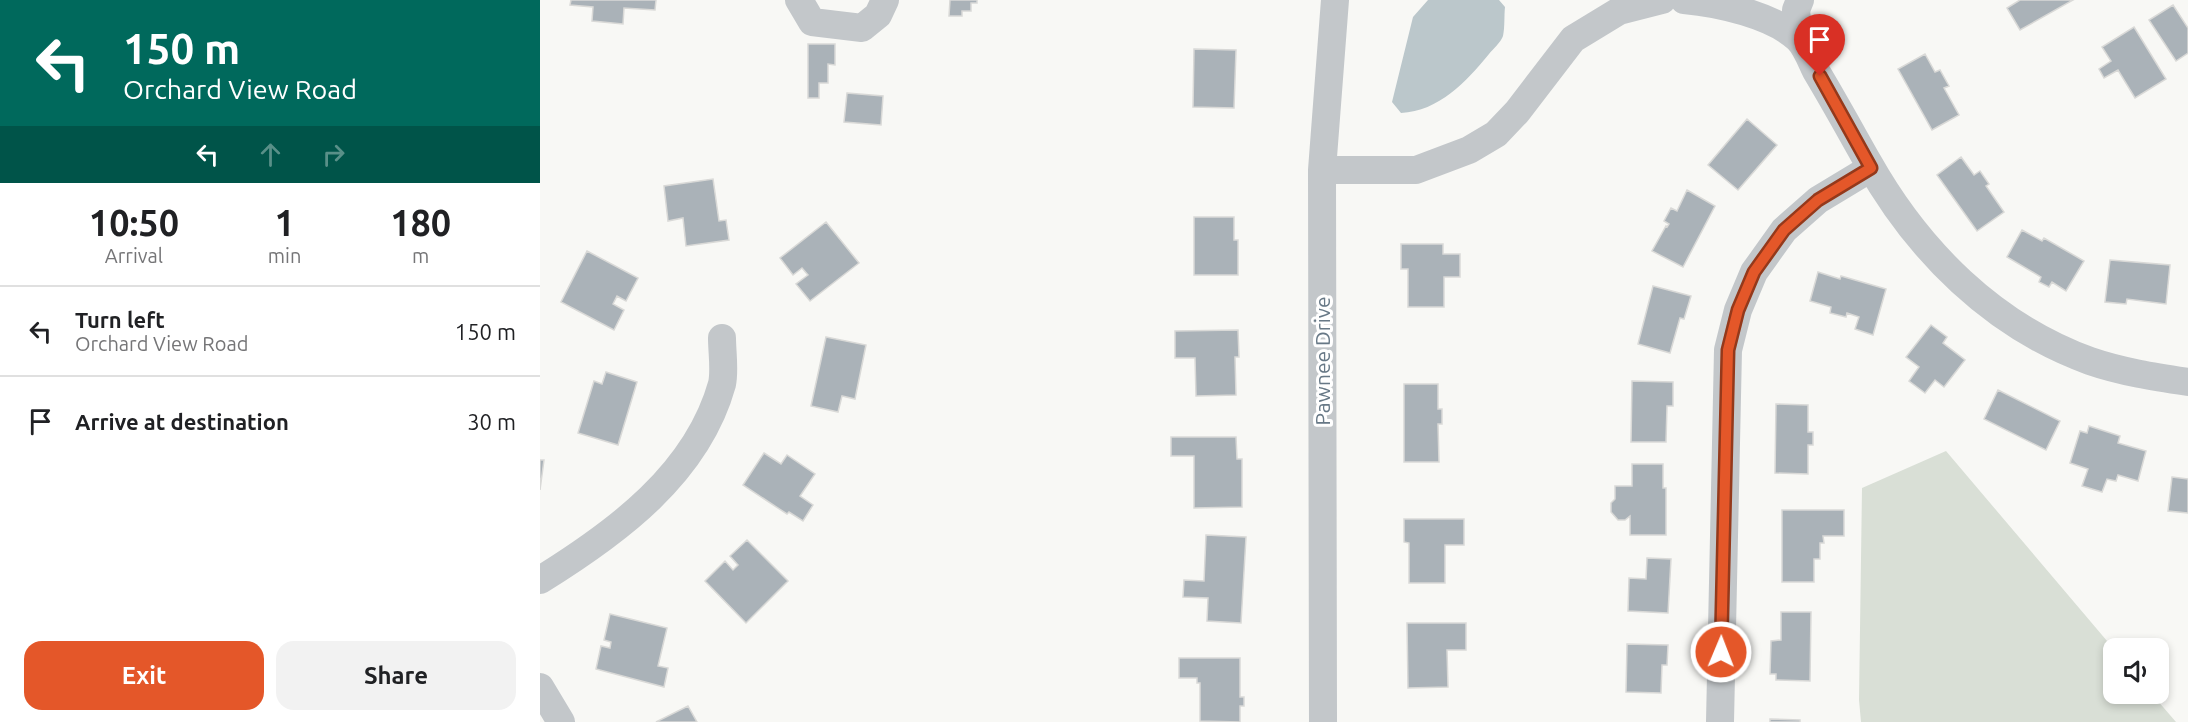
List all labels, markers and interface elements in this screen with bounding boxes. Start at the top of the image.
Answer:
pin [1794,14,1845,76]
icon: arrive [1803,23,1836,56]
icon: left [24,24,102,102]
text: 150 m [123,25,240,72]
text: Orchard View Road [123,74,357,104]
icon: left [191,138,224,171]
icon: ahead [254,138,287,171]
icon: right [317,138,350,171]
text: 10:50 [89,202,179,243]
text: 1 [274,202,295,243]
text: 180 [390,202,451,243]
text: Arrival [105,244,163,267]
text: min [268,244,301,267]
text: m [412,244,429,267]
street label: Pawnee Drive [1310,296,1334,426]
text: Turn left [75,307,165,332]
icon: left [24,315,57,348]
text: 150 m [455,319,516,344]
text: Orchard View Road [75,332,248,355]
icon: arrive [24,405,57,438]
text: Arrive at destination [75,409,289,434]
text: 30 m [467,409,516,434]
position arrow [1689,620,1753,684]
map controls [2103,638,2169,704]
button: sound [2103,638,2169,704]
button: Exit [24,641,264,710]
button: Share [276,641,516,710]

